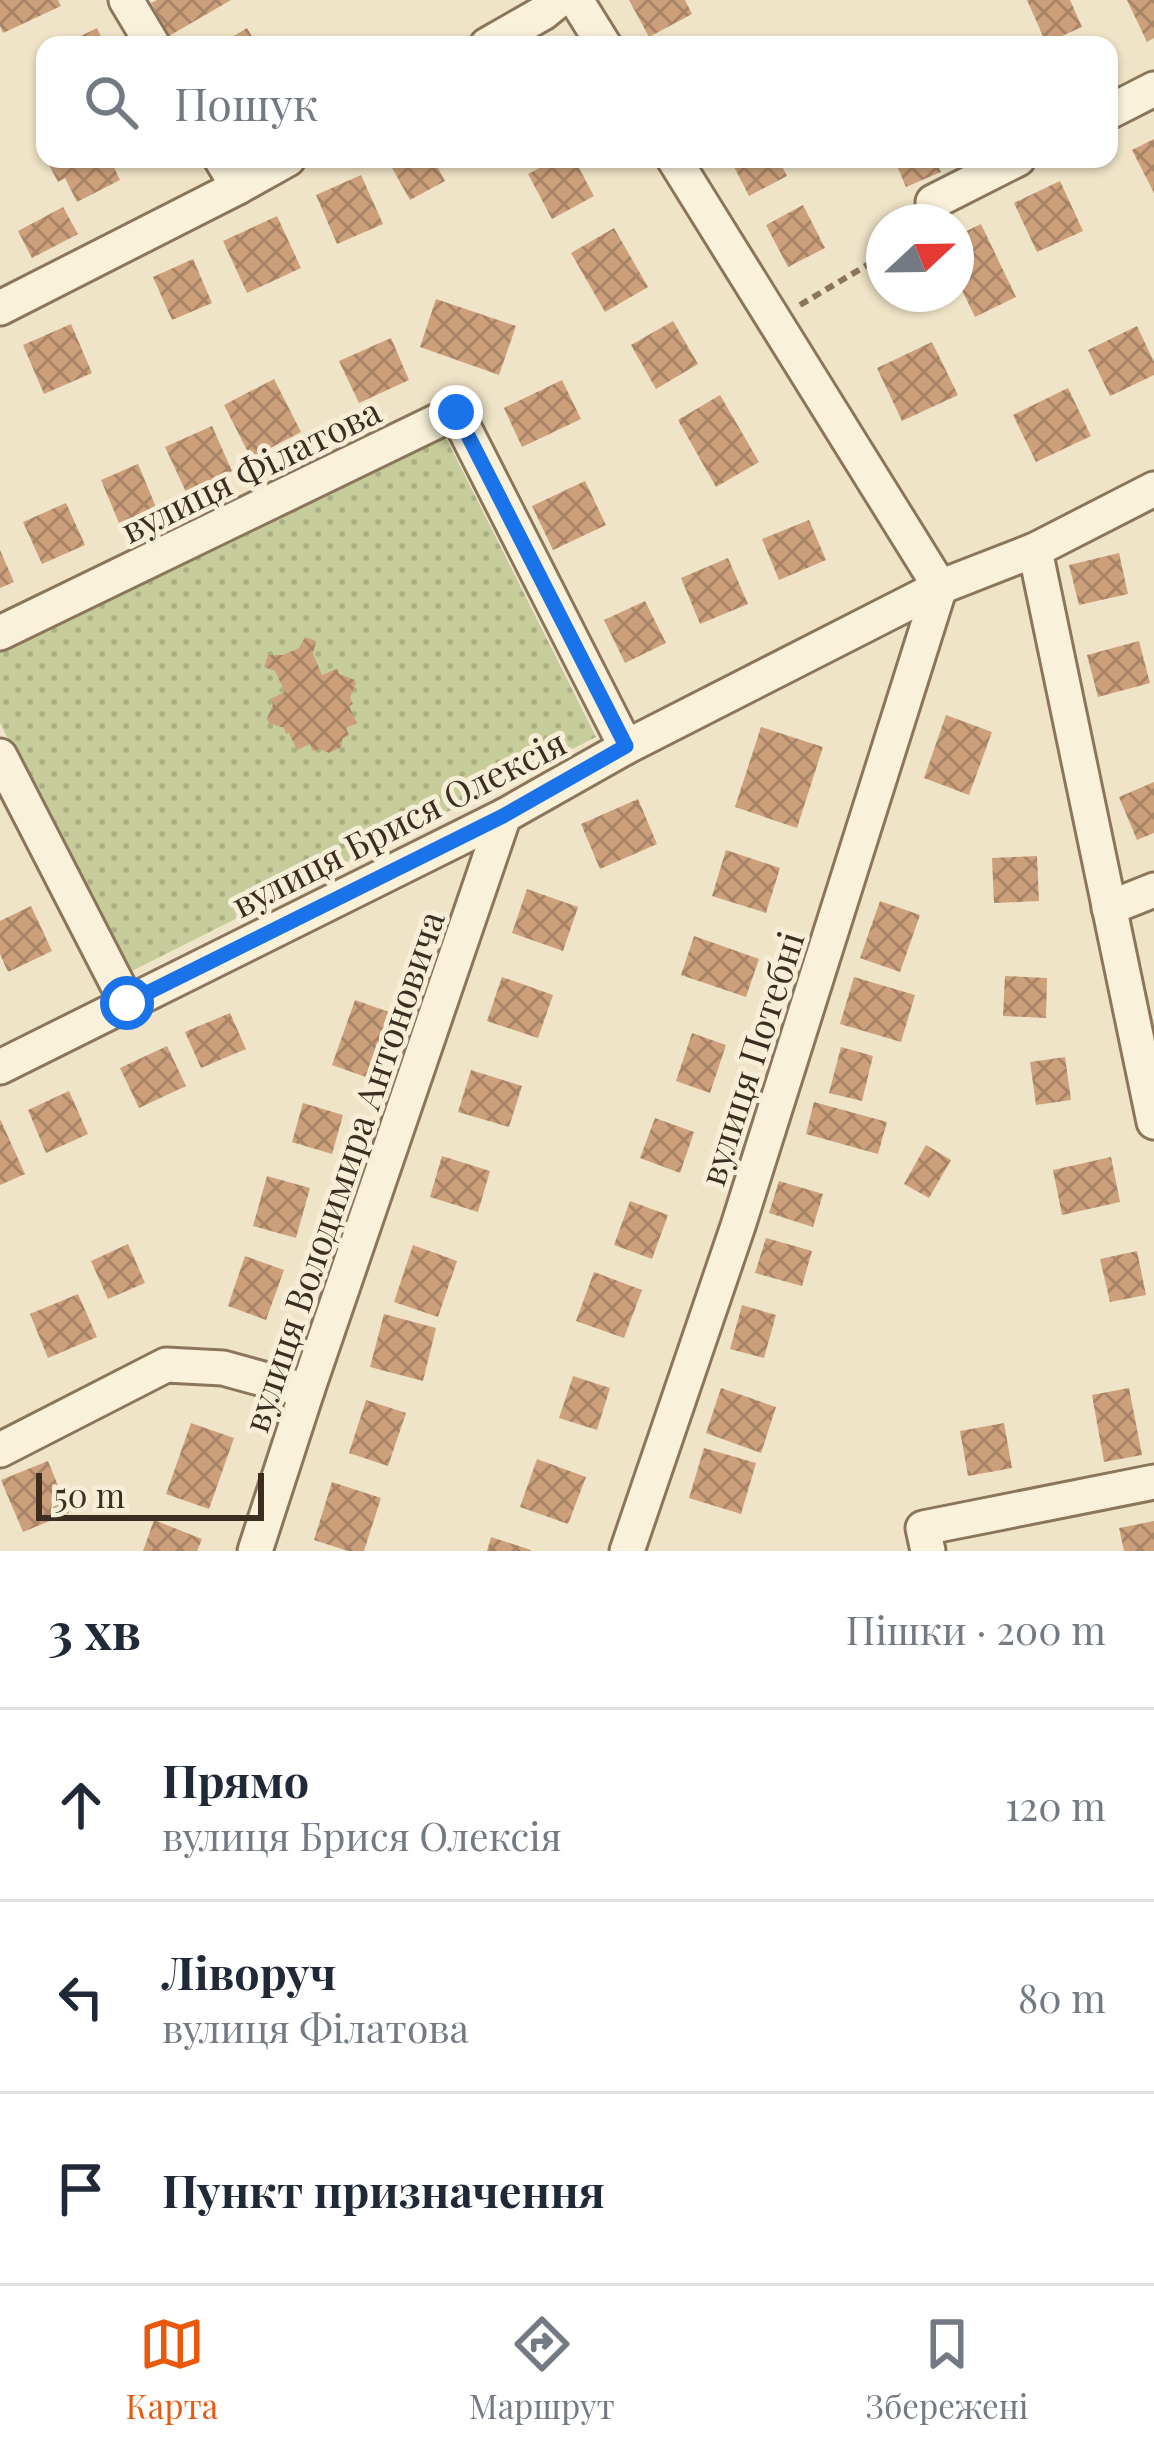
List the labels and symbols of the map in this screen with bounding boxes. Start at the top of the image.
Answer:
north arrow [866,204,974,312]
street label: вулиця Філатова [112,385,388,553]
route end [429,385,483,439]
street label: вулиця Брися Олексія [223,717,573,927]
street label: вулиця Володимира Антоновича [230,904,454,1438]
street label: вулиця Потебні [686,925,814,1191]
route start [100,976,154,1030]
scale bar [36,1467,264,1520]

